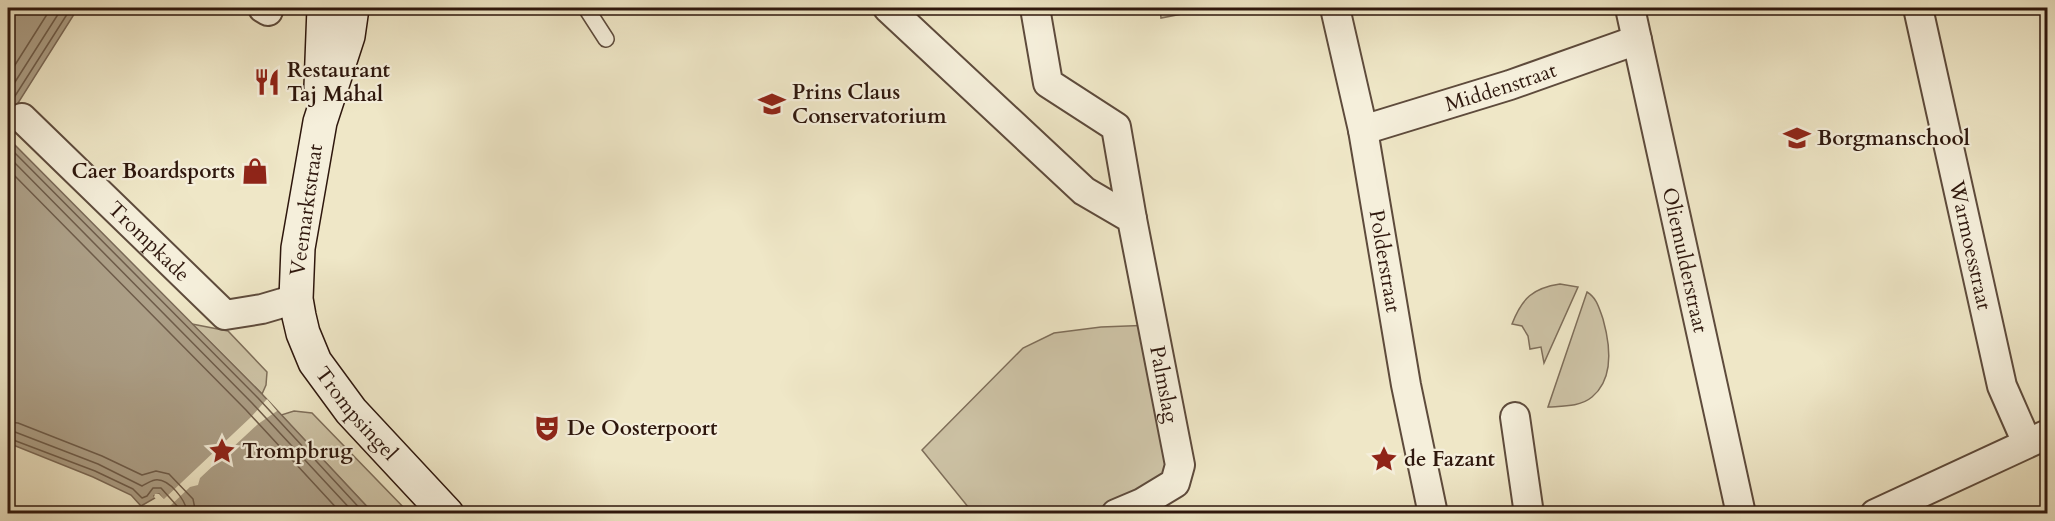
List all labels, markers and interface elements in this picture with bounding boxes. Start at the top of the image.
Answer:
place label: Restaurant Taj Mahal [287,56,390,109]
street label: Middenstraat [1441,56,1561,119]
restaurant icon: Restaurant Taj Mahal [252,67,282,97]
place label: Prins Claus Conservatorium [792,78,947,131]
school or university icon: Prins Claus Conservatorium [757,89,787,119]
school or university icon: Borgmanschool [1782,123,1812,153]
place label: Borgmanschool [1817,124,1970,153]
street label: Veemarktstraat [283,142,330,278]
shop icon: Caer Boardsports [240,156,270,186]
place label: Caer Boardsports [72,157,235,186]
street label: Warmoesstraat [1942,177,1999,313]
street label: Oliemulderstraat [1655,185,1715,336]
street label: Trompkade [101,195,196,288]
street label: Polderstraat [1362,208,1408,315]
street label: Palmslag [1142,343,1185,425]
street label: Trompsingel [308,361,404,467]
theatre icon: De Oosterpoort [532,413,562,443]
place label: De Oosterpoort [567,414,718,443]
place icon: Trompbrug [207,436,237,466]
place label: Trompbrug [242,437,353,466]
place icon: de Fazant [1369,444,1399,474]
place label: de Fazant [1404,445,1496,474]

